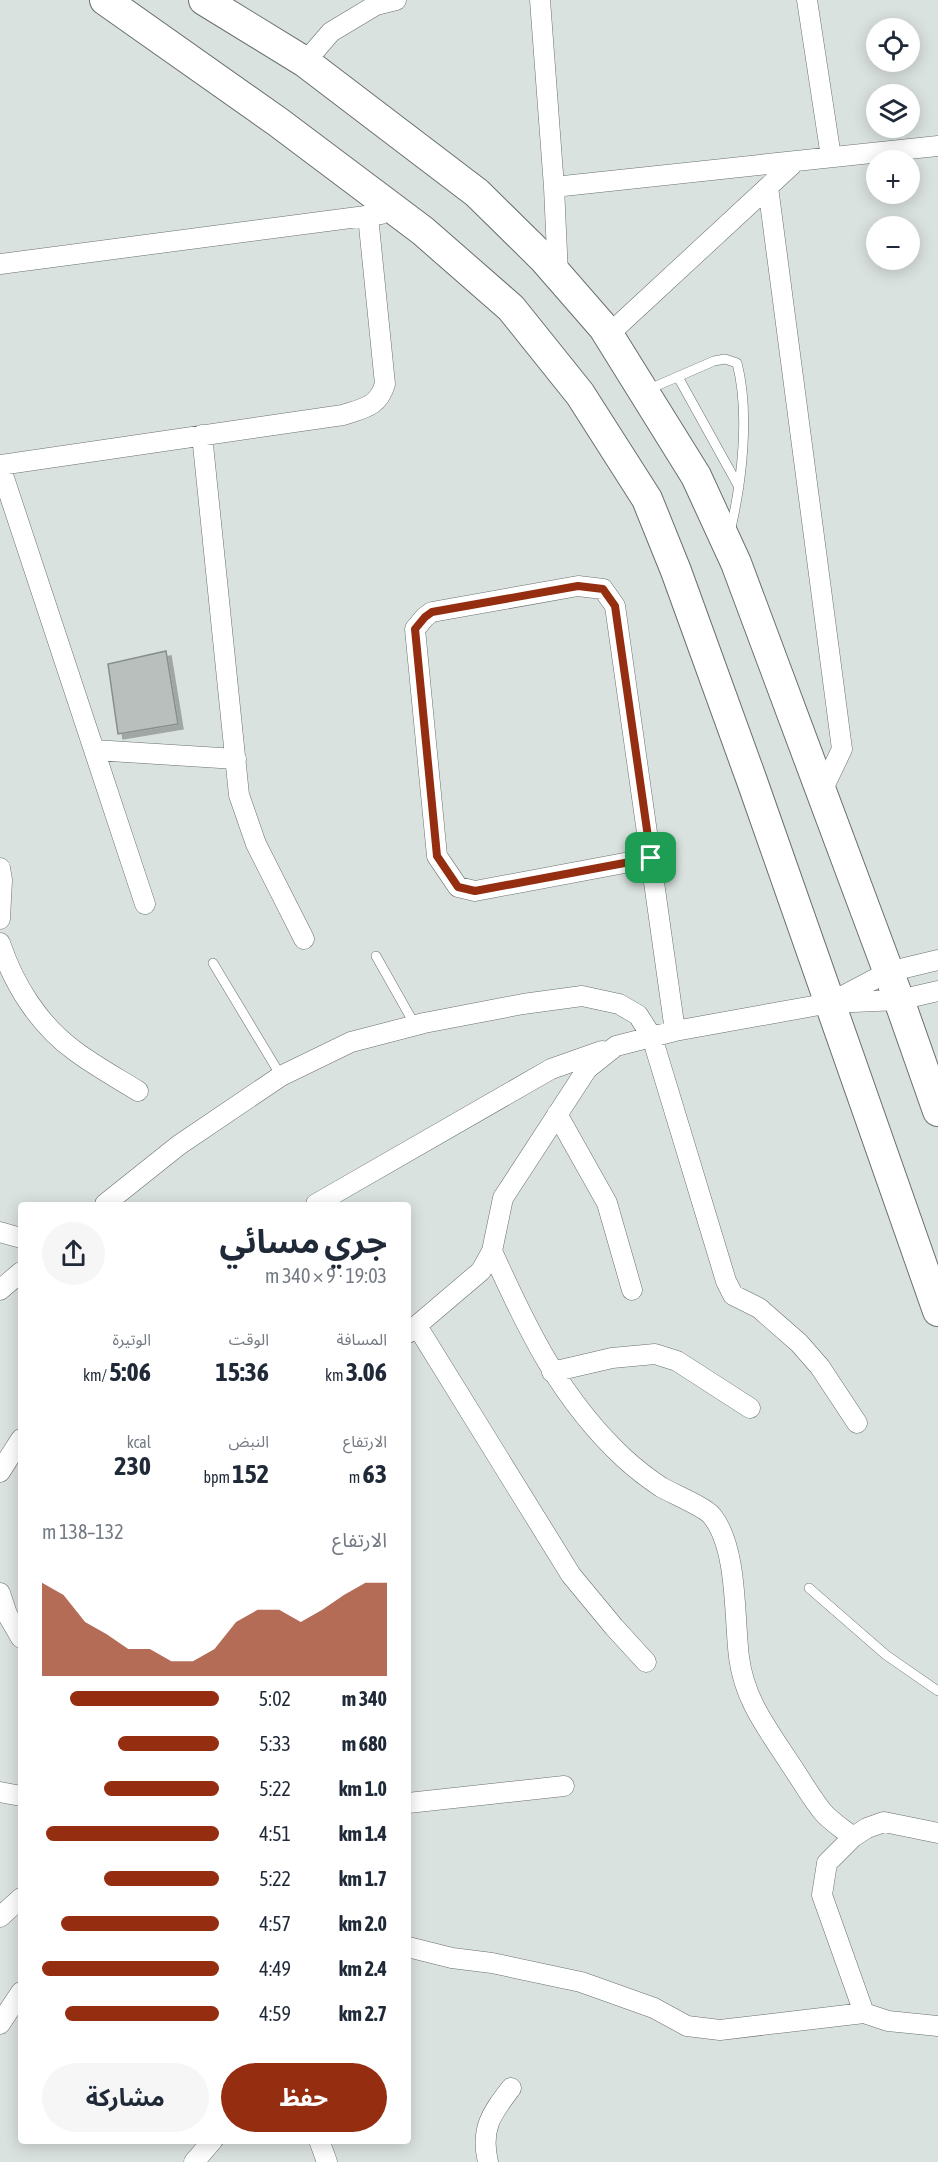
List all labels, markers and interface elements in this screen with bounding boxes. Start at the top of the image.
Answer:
map controls [866,18,920,270]
button: locate [866,18,920,72]
button: layers [866,84,920,138]
button: + [866,150,920,204]
button: − [866,216,920,270]
pin [625,832,676,883]
icon: arrive [634,841,667,874]
button: share [42,1222,105,1285]
text: جري مسائي [220,1222,387,1260]
text: 19:03 · 9 × 340 m [265,1264,387,1287]
text: الوتيرة [113,1330,151,1348]
text: الوقت [229,1330,269,1348]
text: المسافة [337,1330,387,1348]
text: 5:06 [109,1357,151,1387]
text: 15:36 [215,1357,269,1387]
text: 3.06 [346,1357,387,1387]
text: /km [83,1366,109,1384]
text: km [325,1366,346,1384]
text: النبض [228,1432,269,1450]
text: الارتفاع [343,1432,387,1450]
text: kcal [127,1433,151,1451]
text: 230 [114,1451,151,1481]
text: 152 [232,1459,269,1489]
text: 63 [363,1459,387,1489]
text: bpm [203,1468,232,1486]
text: m [349,1468,363,1486]
text: 132–138 m [42,1520,124,1543]
text: الارتفاع [332,1528,387,1551]
text: 5:02 [259,1687,291,1710]
text: 340 m [342,1687,387,1710]
text: 5:33 [259,1732,291,1755]
text: 680 m [342,1732,387,1755]
text: 5:22 [259,1777,291,1800]
text: 1.0 km [339,1777,387,1800]
text: 4:51 [259,1822,291,1845]
text: 1.4 km [339,1822,387,1845]
text: 5:22 [259,1867,291,1890]
text: 1.7 km [339,1867,387,1890]
text: 4:57 [259,1912,291,1935]
text: 2.0 km [339,1912,387,1935]
text: 4:49 [259,1957,291,1980]
text: 2.4 km [339,1957,387,1980]
text: 4:59 [259,2002,291,2025]
text: 2.7 km [339,2002,387,2025]
button: مشاركة [42,2063,209,2132]
button: حفظ [221,2063,387,2132]

